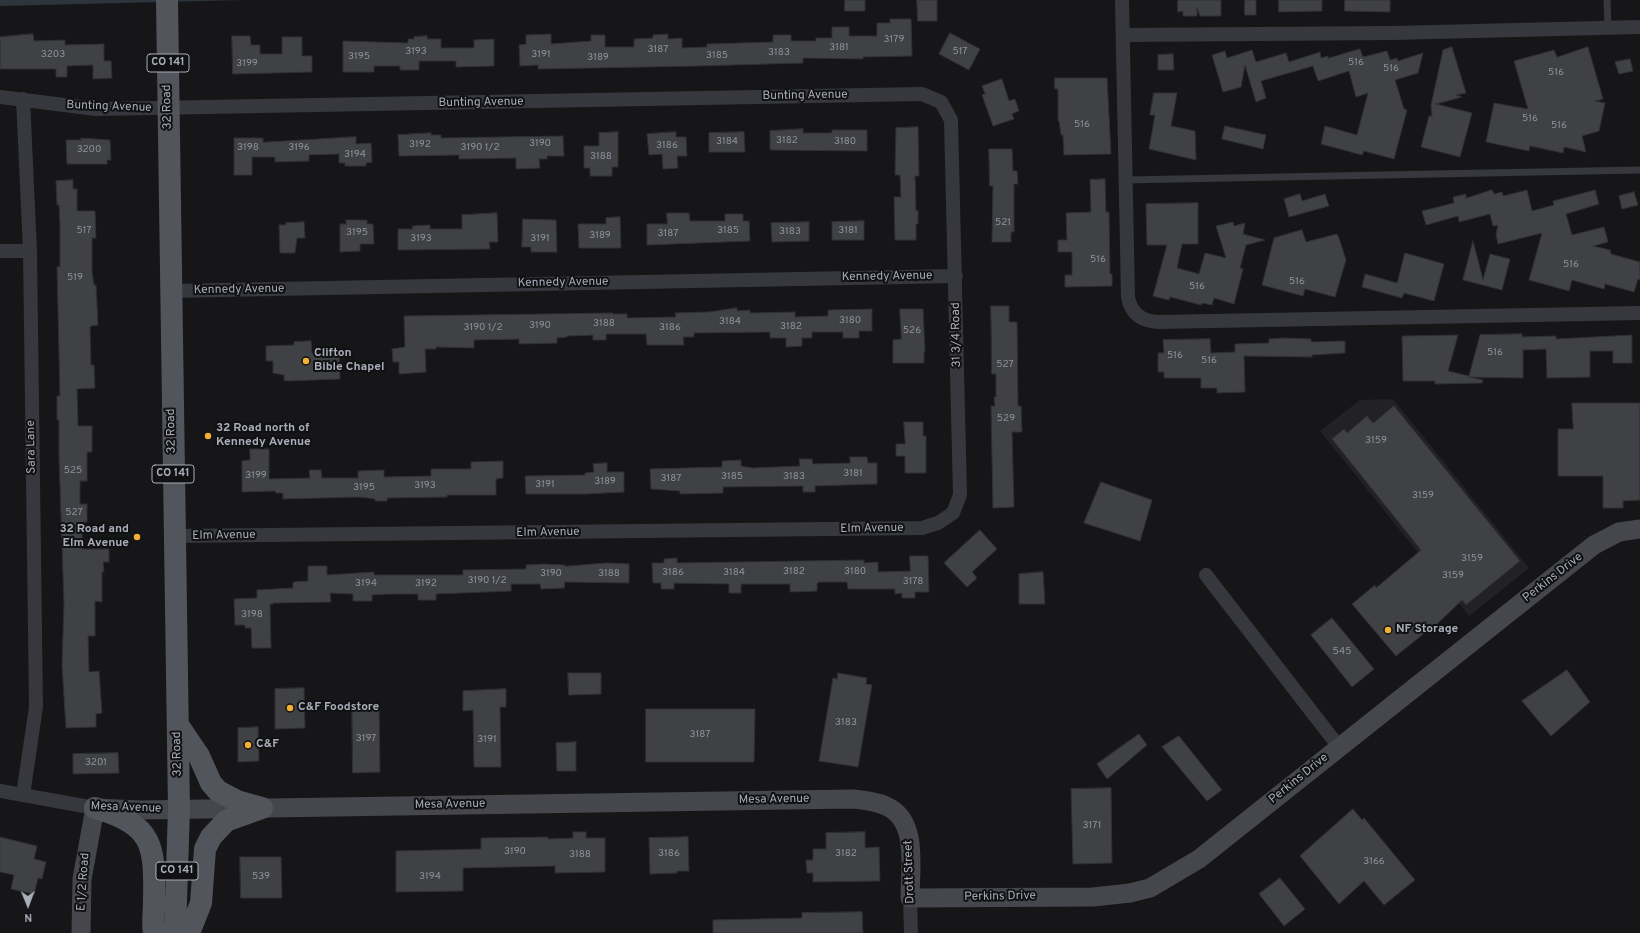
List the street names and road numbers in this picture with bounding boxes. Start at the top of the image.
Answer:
road number: CO 141 [147,54,189,72]
street label: 32 Road [160,84,176,130]
street label: Bunting Avenue [762,88,848,104]
street label: Bunting Avenue [438,95,524,111]
street label: Bunting Avenue [66,98,152,116]
street label: Kennedy Avenue [842,269,932,285]
street label: Kennedy Avenue [518,275,608,291]
street label: Kennedy Avenue [194,282,284,298]
street label: 31 3/4 Road [949,302,965,368]
street label: 32 Road [164,408,180,454]
street label: Sara Lane [24,420,40,474]
road number: CO 141 [152,465,194,483]
street label: Elm Avenue [840,521,904,537]
street label: Elm Avenue [516,525,580,541]
street label: Elm Avenue [192,528,256,544]
street label: Perkins Drive [1520,550,1586,606]
street label: 32 Road [170,731,186,777]
street label: Perkins Drive [1267,751,1331,807]
street label: Mesa Avenue [738,792,810,808]
street label: Mesa Avenue [414,797,486,813]
street label: Mesa Avenue [90,800,162,816]
street label: Drott Street [902,840,918,904]
street label: E 1/2 Road [75,852,93,912]
road number: CO 141 [156,862,198,880]
street label: Perkins Drive [964,889,1036,905]

